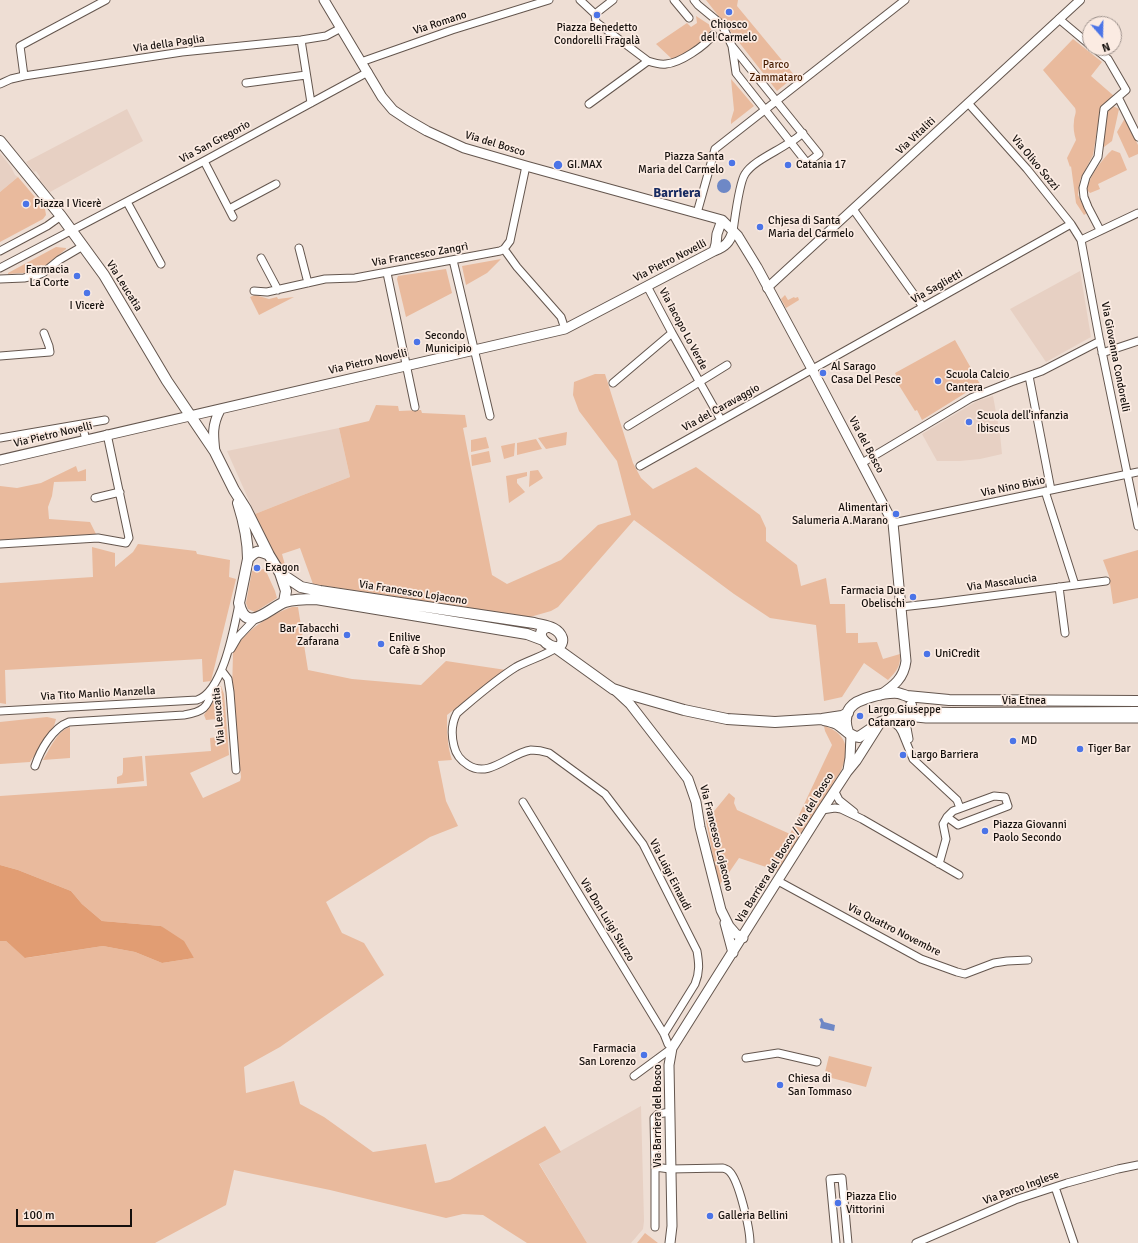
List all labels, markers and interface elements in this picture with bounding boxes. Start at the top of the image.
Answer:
marker: Chiosco del Carmelo [724,7,734,17]
street label: Via Romano [412,8,468,38]
marker: Piazza Benedetto Condorelli Fragalà [592,10,602,20]
north arrow [1082,16,1122,56]
place label: Chiosco del Carmelo [701,18,757,44]
place label: Piazza Benedetto Condorelli Fragalà [554,21,640,47]
street label: Via della Paglia [132,32,206,56]
text: N [1100,39,1112,54]
park label: Parco Zammataro [749,58,803,84]
street label: Via Vitaliti [894,114,938,158]
street label: Via San Gregorio [177,118,253,166]
street label: Via del Bosco [463,129,527,159]
street label: Via Olivo Sozzi [1008,133,1062,193]
place label: Piazza Santa Maria del Carmelo [638,150,724,176]
place label: GI.MAX [567,158,602,172]
marker: Piazza Santa Maria del Carmelo [727,158,737,168]
place label: Catania 17 [796,158,846,172]
marker: GI.MAX [552,159,564,171]
marker: Catania 17 [783,160,793,170]
district label: Barriera [653,186,701,202]
place label: Piazza I Vicerè [34,197,102,211]
marker: Piazza I Vicerè [21,199,31,209]
place label: Chjesa di Santa Maria del Carmelo [768,214,854,240]
marker: Chjesa di Santa Maria del Carmelo [755,222,765,232]
street label: Via Pietro Novelli [631,237,709,285]
street label: Via Francesco Zangrì [371,240,469,270]
street label: Via Leucatia [103,258,145,314]
place label: Farmacia La Corte [26,263,69,289]
street label: Via Saglietti [909,267,965,307]
marker: Farmacia La Corte [72,271,82,281]
street label: Via Iacopo Lo Verde [656,286,710,372]
marker: I Vicerè [82,288,92,298]
place label: I Vicerè [70,299,104,313]
street label: Via Giovanna Condorelli [1098,301,1132,413]
place label: Secondo Municipio [425,329,472,355]
marker: Secondo Municipio [412,337,422,347]
street label: Via Pietro Novelli [327,347,409,377]
place label: Al Sarago Casa Del Pesce [831,360,901,386]
marker: Al Sarago Casa Del Pesce [818,368,828,378]
place label: Scuola Calcio Cantera [946,368,1010,394]
marker: Scuola Calcio Cantera [933,376,943,386]
street label: Via del Caravaggio [680,381,762,435]
place label: Scuola dell'infanzia Ibiscus [977,409,1069,435]
street label: Via del Bosco [846,414,886,476]
marker: Scuola dell'infanzia Ibiscus [964,417,974,427]
street label: Via Pietro Novelli [12,420,94,450]
street label: Via Nino Bixio [980,474,1046,500]
place label: Alimentari Salumeria A.Marano [792,501,888,527]
marker: Alimentari Salumeria A.Marano [891,509,901,519]
place label: Exagon [265,561,299,575]
marker: Exagon [252,563,262,573]
street label: Via Mascalucia [966,572,1038,594]
street label: Via Francesco Lojacono [358,578,468,608]
place label: Farmacia Due Obelischi [841,584,905,610]
marker: Farmacia Due Obelischi [908,592,918,602]
place label: Bar Tabacchi Zafarana [280,622,339,648]
marker: Bar Tabacchi Zafarana [342,630,352,640]
place label: Enilive Cafè & Shop [389,631,446,657]
marker: Enilive Cafè & Shop [376,639,386,649]
place label: UniCredit [935,647,980,661]
marker: UniCredit [922,649,932,659]
street label: Via Tito Manlio Manzella [40,684,156,704]
street label: Via Leucatia [210,687,228,745]
street label: Via Etnea [1002,694,1046,708]
place label: Largo Giuseppe Catanzaro [868,703,941,729]
marker: Largo Giuseppe Catanzaro [855,711,865,721]
place label: MD [1021,734,1037,748]
marker: MD [1008,736,1018,746]
place label: Tiger Bar [1088,742,1130,756]
marker: Tiger Bar [1075,744,1085,754]
place label: Largo Barriera [911,748,979,762]
marker: Largo Barriera [898,750,908,760]
street label: Via Barriera del Bosco / Via del Bosco [733,770,837,926]
street label: Via Francesco Lojacono [696,783,736,893]
place label: Piazza Giovanni Paolo Secondo [993,818,1067,844]
marker: Piazza Giovanni Paolo Secondo [980,826,990,836]
street label: Via Luigi Einaudi [646,837,694,913]
street label: Via Don Luigi Sturzo [577,876,637,964]
street label: Via Quattro Novembre [845,901,943,959]
place label: Farmacia San Lorenzo [579,1042,636,1068]
marker: Farmacia San Lorenzo [639,1050,649,1060]
street label: Via Barriera del Bosco [651,1064,665,1168]
place label: Chiesa di San Tommaso [788,1072,852,1098]
marker: Chiesa di San Tommaso [775,1080,785,1090]
street label: Via Parco Inglese [981,1168,1061,1208]
place label: Piazza Elio Vittorini [846,1190,897,1216]
marker: Piazza Elio Vittorini [833,1198,843,1208]
scale bar [18,1201,134,1227]
text: 100 m [23,1208,55,1223]
place label: Galleria Bellini [718,1209,788,1223]
marker: Galleria Bellini [705,1211,715,1221]

